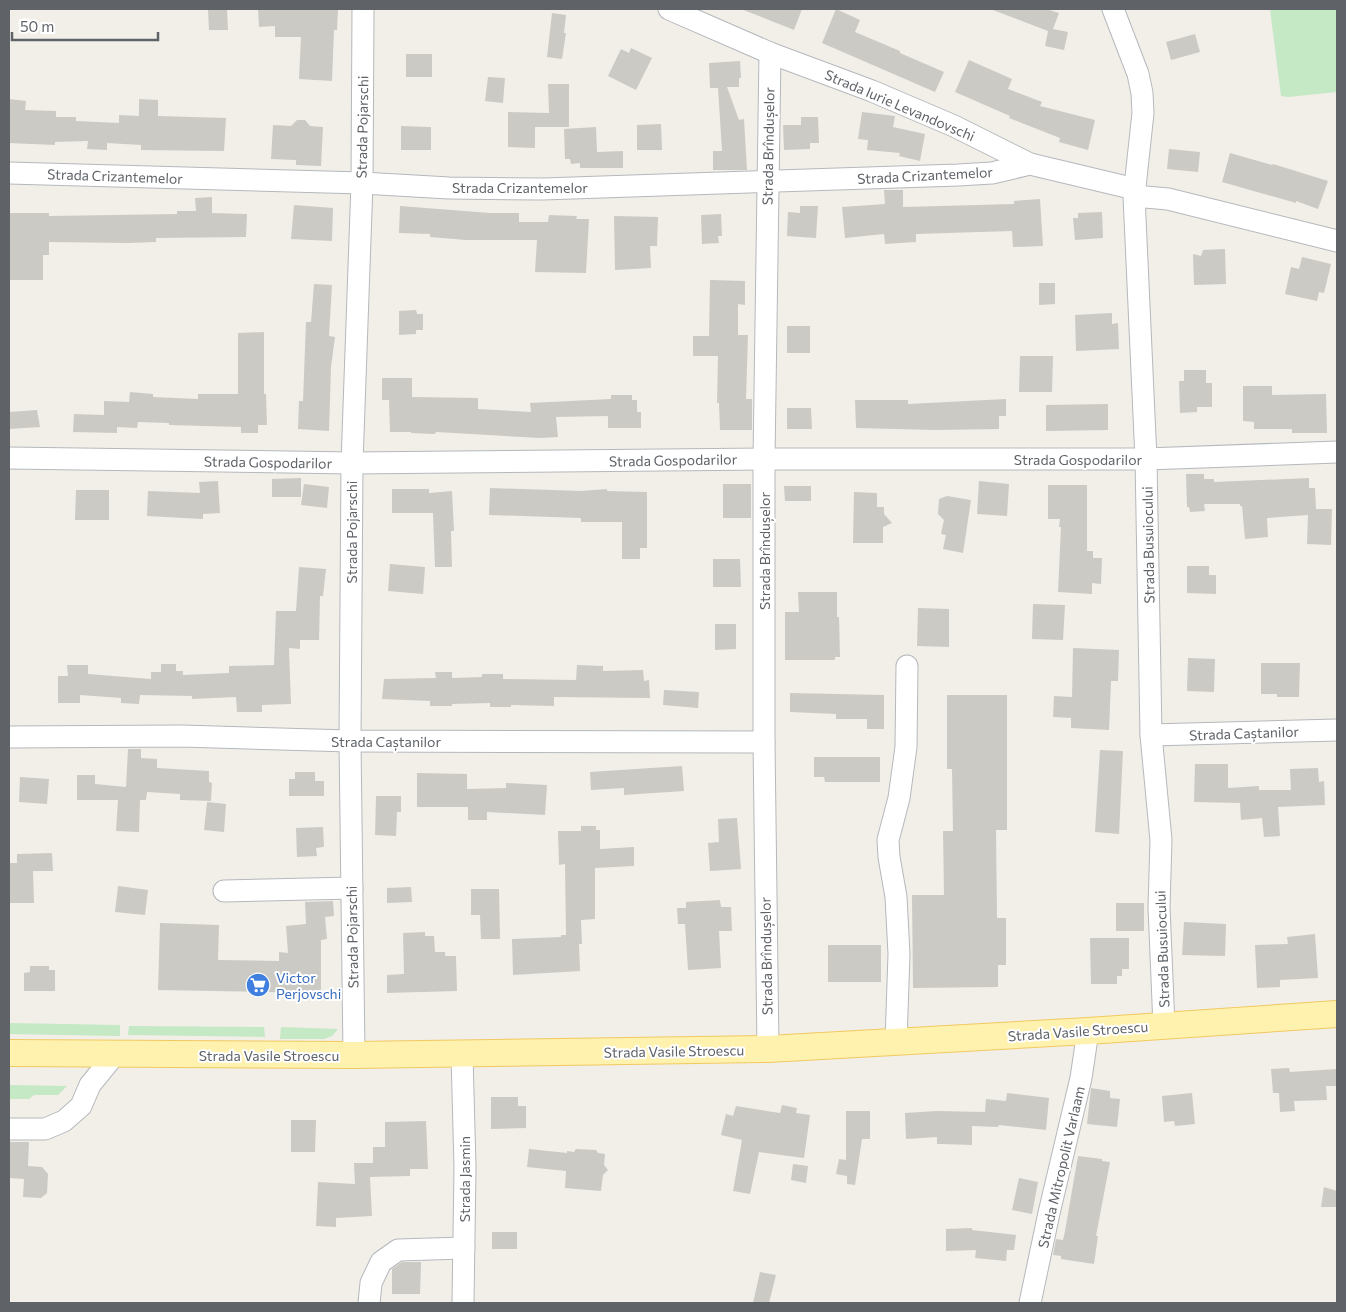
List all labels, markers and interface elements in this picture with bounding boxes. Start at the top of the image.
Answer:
scale bar [12,10,159,42]
text: 50 m [20,17,54,35]
street label: Strada Iurie Levandovschi [822,66,978,144]
street label: Strada Pojarschi [353,75,371,179]
street label: Strada Brîndușelor [758,86,779,205]
street label: Strada Crizantemelor [857,163,994,187]
street label: Strada Crizantemelor [47,165,184,187]
street label: Strada Crizantemelor [452,179,588,196]
street label: Strada Gospodarilor [609,450,738,470]
street label: Strada Gospodarilor [1014,451,1143,468]
street label: Strada Gospodarilor [204,452,333,472]
street label: Strada Pojarschi [343,481,360,583]
street label: Strada Busuiocului [1138,486,1158,604]
street label: Strada Brîndușelor [756,492,774,610]
street label: Strada Caștanilor [1189,723,1300,744]
street label: Strada Caștanilor [331,733,441,751]
street label: Strada Pojarschi [343,885,361,989]
street label: Strada Busuiocului [1151,890,1173,1008]
street label: Strada Brîndușelor [756,896,777,1015]
place label: Victor Perjovschi [276,969,341,1002]
supermarket icon: Victor Perjovschi [245,972,271,998]
street label: Strada Vasile Stroescu [1007,1018,1149,1044]
street label: Strada Vasile Stroescu [604,1041,744,1061]
street label: Strada Vasile Stroescu [199,1047,339,1064]
street label: Strada Mitropolit Varlaam [1034,1084,1088,1250]
street label: Strada Jasmin [456,1136,473,1222]

